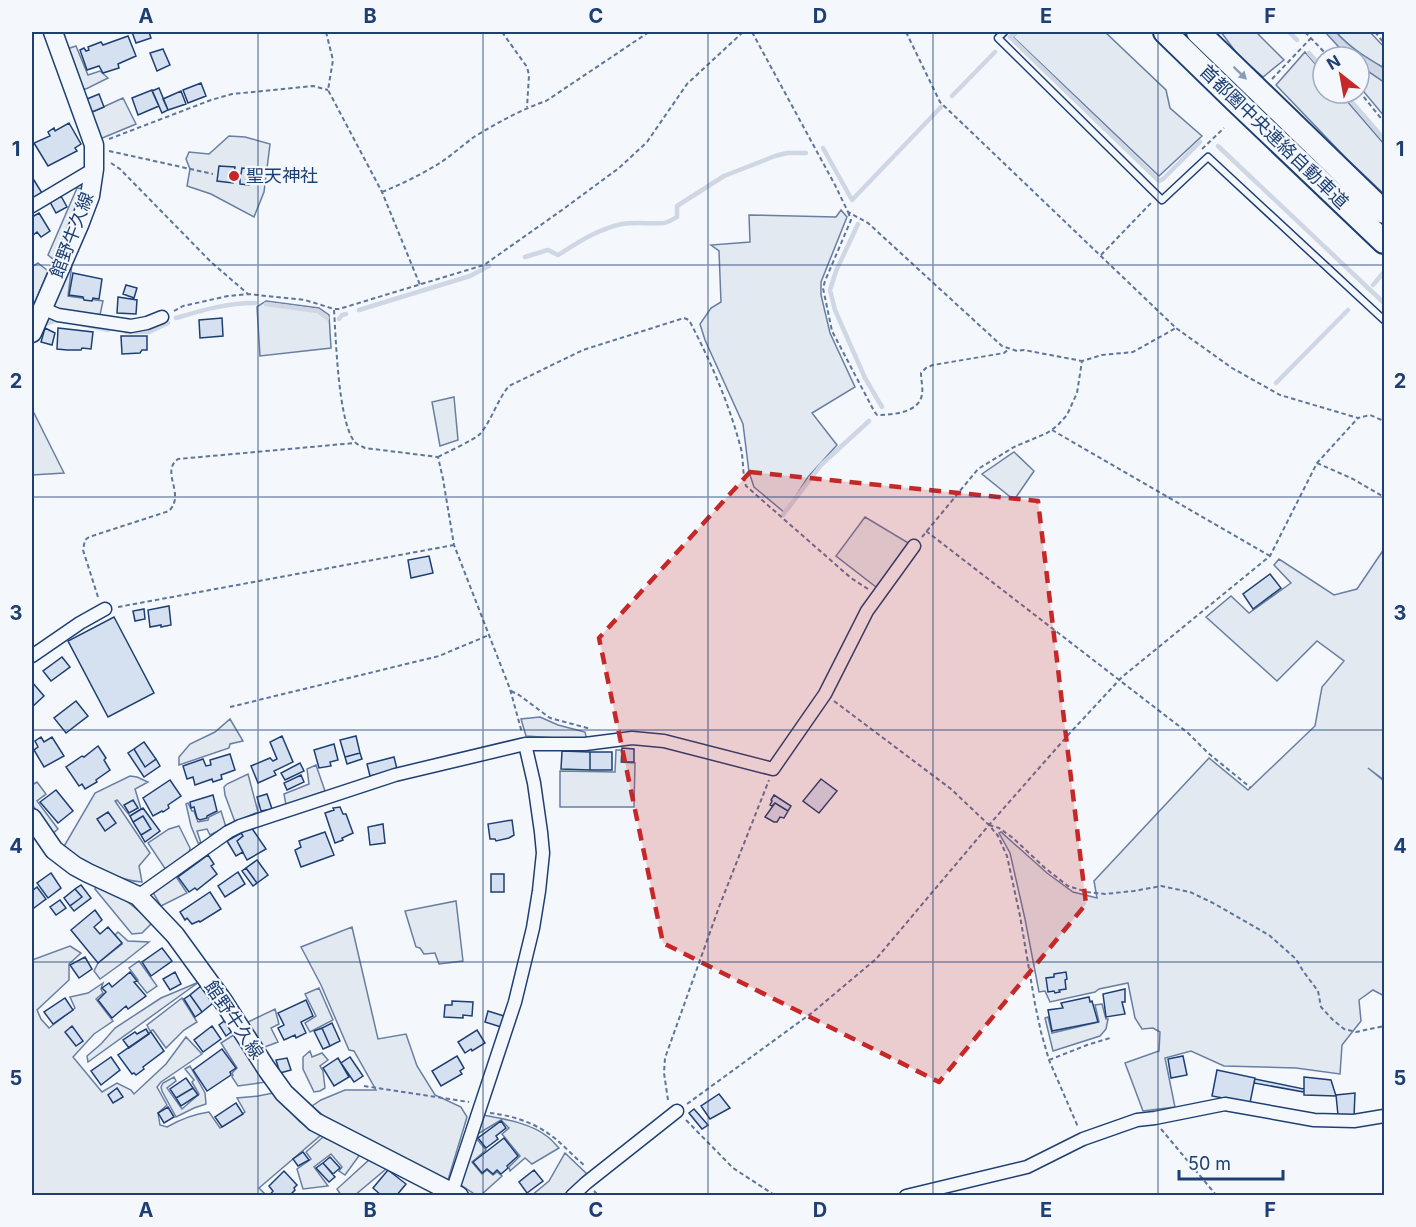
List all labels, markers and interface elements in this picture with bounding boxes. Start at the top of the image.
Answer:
text: A [139,4,154,28]
text: B [363,4,377,28]
text: C [589,4,603,28]
text: D [813,4,827,28]
text: E [1040,4,1052,28]
text: F [1264,4,1276,28]
north arrow [1311,45,1371,105]
text: N [1323,50,1344,74]
street label: 首都圏中央連絡自動車道 [1196,60,1353,213]
one-way arrow [1232,65,1246,79]
text: 1 [12,137,20,161]
text: 1 [1396,137,1404,161]
place label: 聖天神社 [246,165,318,186]
marker: 聖天神社 [227,169,241,183]
street label: 館野牛久線 [46,189,97,281]
text: 2 [10,369,22,393]
text: 2 [1394,369,1406,393]
text: 3 [10,601,22,625]
text: 3 [1394,601,1406,625]
text: 4 [9,834,23,858]
text: 4 [1393,834,1407,858]
street label: 館野牛久線 [201,977,268,1063]
text: 5 [10,1066,22,1090]
text: 5 [1394,1066,1406,1090]
scale bar [1179,1143,1282,1181]
text: 50 m [1188,1153,1231,1174]
text: A [139,1198,154,1222]
text: B [363,1198,377,1222]
text: C [589,1198,603,1222]
text: D [813,1198,827,1222]
text: E [1040,1198,1052,1222]
text: F [1264,1198,1276,1222]

